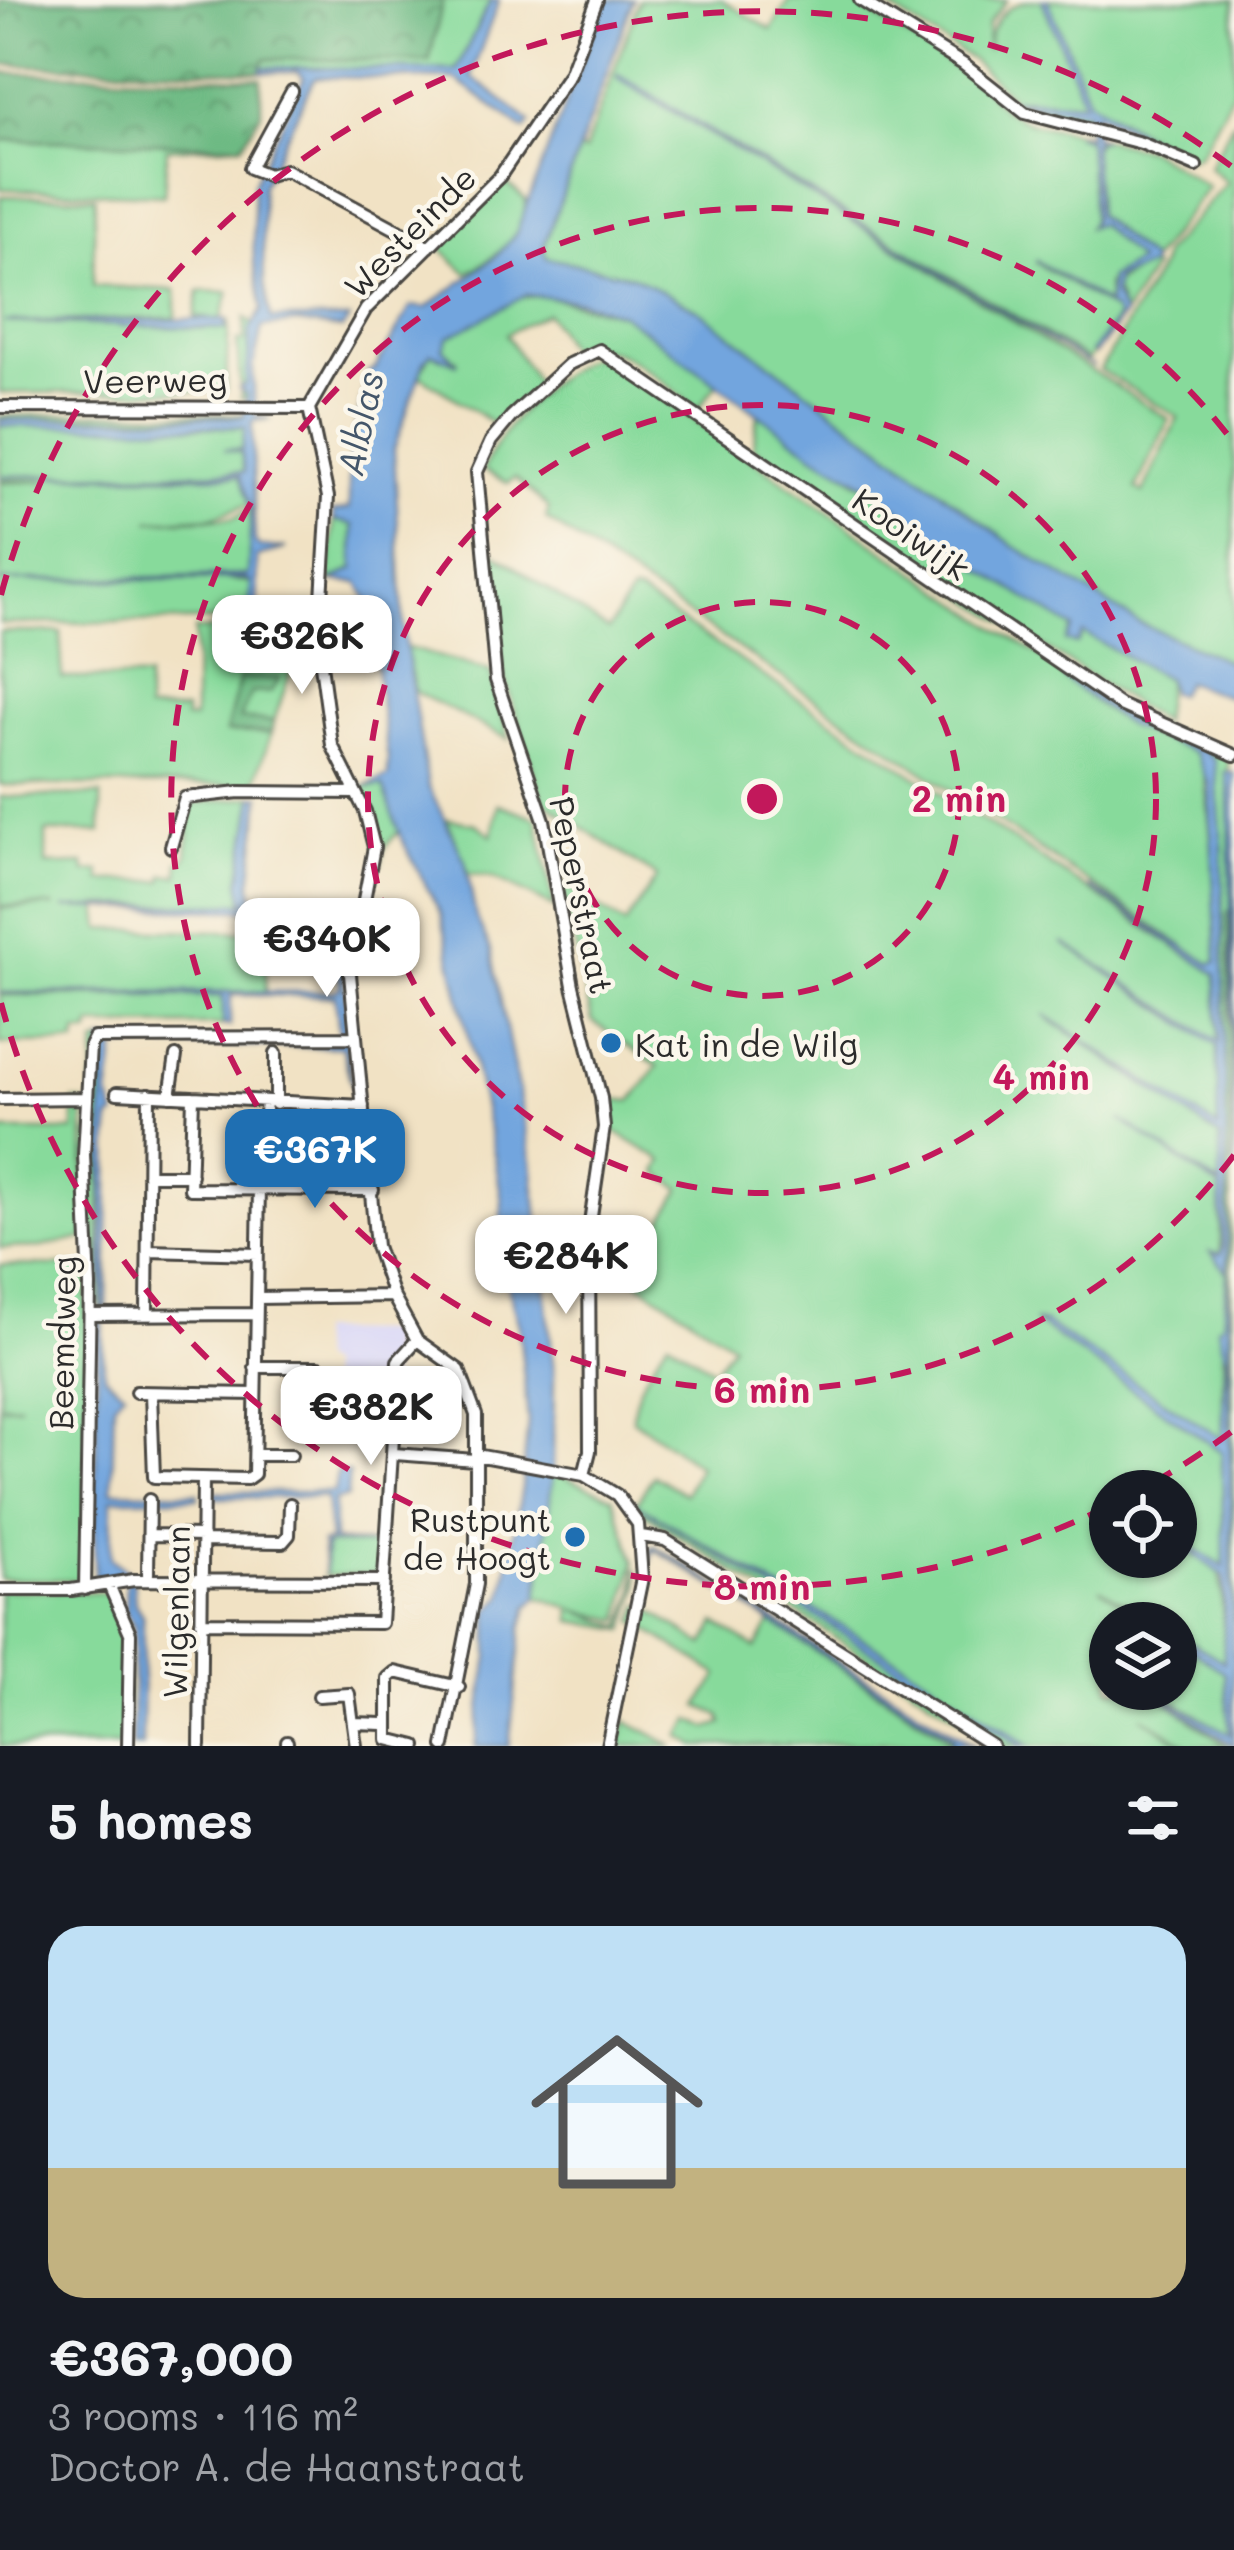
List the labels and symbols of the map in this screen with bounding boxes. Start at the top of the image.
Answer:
street label: Westeinde [334,156,484,306]
street label: Veerweg [83,356,227,402]
water label: Alblas [325,366,393,480]
street label: Kooiwijk [845,477,979,589]
pin: €326K [218,595,386,697]
text: 2 min [912,774,1006,821]
centre of rings [741,778,783,820]
street label: Peperstraat [541,792,625,998]
pin: €340K [243,898,411,1000]
place label: Kat in de Wilg [635,1022,858,1065]
marker: Kat in de Wilg [598,1030,624,1056]
text: 4 min [992,1052,1090,1099]
pin: €367K [231,1109,399,1211]
pin: €284K [482,1215,650,1317]
street label: Beemdweg [38,1256,84,1430]
text: 6 min [714,1365,810,1412]
pin: €382K [287,1366,455,1468]
place label: Rustpunt de Hoogt [403,1497,551,1578]
marker: Rustpunt de Hoogt [562,1524,588,1550]
street label: Wilgenlaan [152,1525,198,1699]
text: 8 min [714,1562,810,1609]

